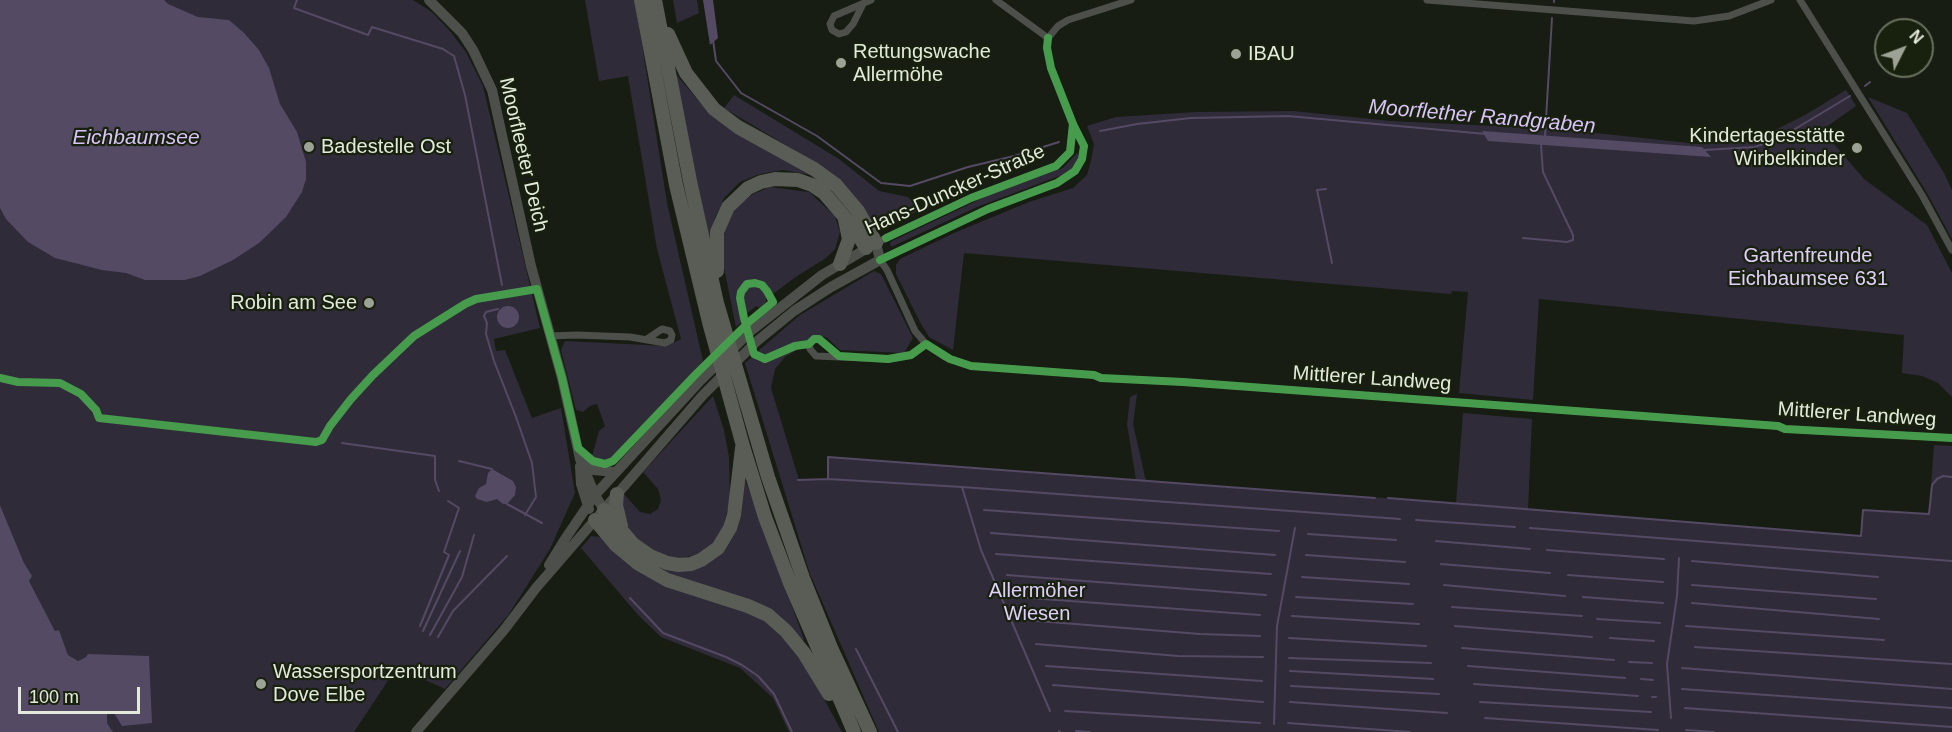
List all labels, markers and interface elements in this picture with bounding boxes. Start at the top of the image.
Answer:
north arrow [1874,18,1934,78]
text: N [1906,27,1926,47]
place label: Rettungswache Allermöhe [853,40,991,87]
place label: IBAU [1248,42,1295,66]
marker: IBAU [1229,47,1243,61]
marker: Rettungswache Allermöhe [834,56,848,70]
street label: Moorfleeter Deich [494,75,552,235]
water label: Moorflether Randgraben [1368,95,1596,139]
place label: Kindertagesstätte Wirbelkinder [1689,124,1845,171]
water label: Eichbaumsee [72,125,200,151]
place label: Badestelle Ost [321,135,451,159]
street label: Hans-Duncker-Straße [861,139,1049,241]
marker: Badestelle Ost [302,140,316,154]
marker: Kindertagesstätte Wirbelkinder [1850,141,1864,155]
park label: Gartenfreunde Eichbaumsee 631 [1728,244,1888,291]
place label: Robin am See [230,291,357,315]
marker: Robin am See [362,296,376,310]
street label: Mittlerer Landweg [1292,361,1452,397]
street label: Mittlerer Landweg [1777,397,1937,433]
park label: Allermöher Wiesen [989,579,1085,626]
place label: Wassersportzentrum Dove Elbe [273,660,457,707]
scale bar [21,675,142,713]
marker: Wassersportzentrum Dove Elbe [254,677,268,691]
text: 100 m [29,687,79,707]

